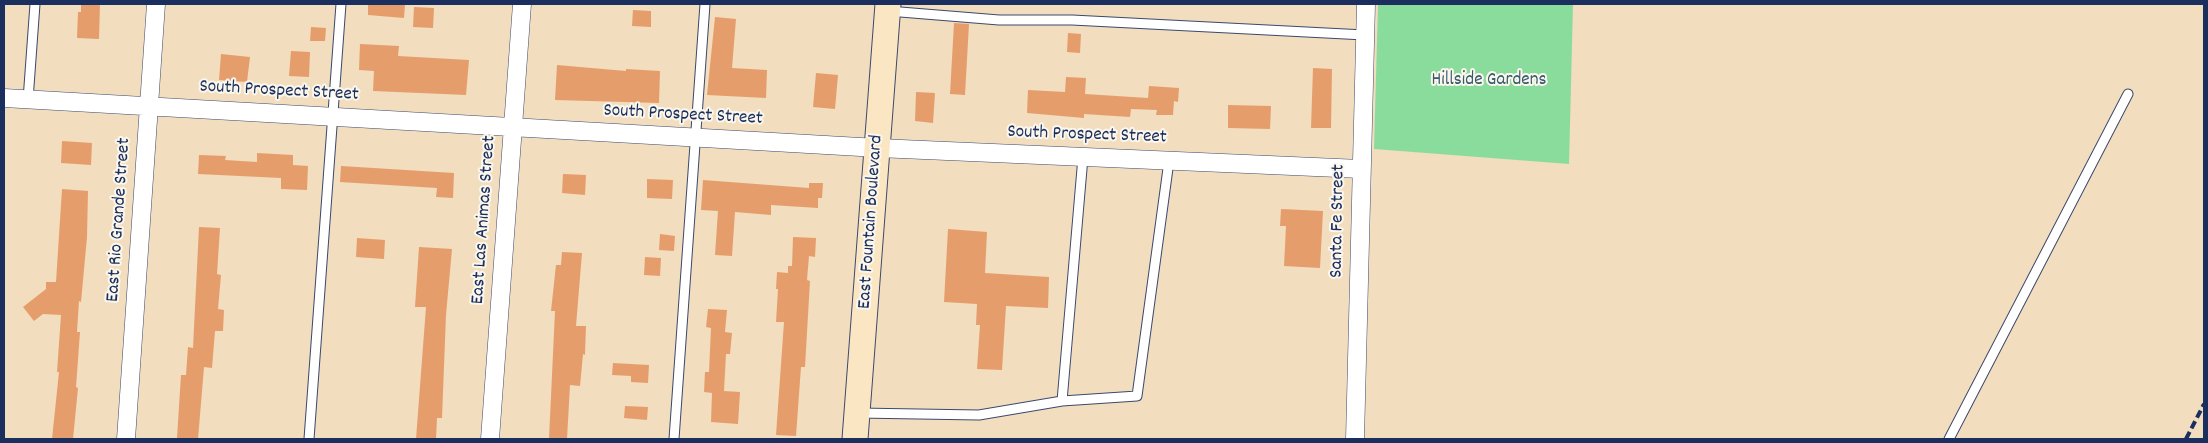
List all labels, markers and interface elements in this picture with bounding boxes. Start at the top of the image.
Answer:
park label: Hillside Gardens [1432,70,1546,92]
street label: South Prospect Street [199,76,359,108]
street label: South Prospect Street [603,100,763,132]
street label: South Prospect Street [1007,122,1167,150]
street label: East Fountain Boulevard [855,134,889,310]
street label: East Las Animas Street [468,135,502,305]
street label: East Rio Grande Street [103,137,137,303]
street label: Santa Fe Street [1327,164,1351,278]

